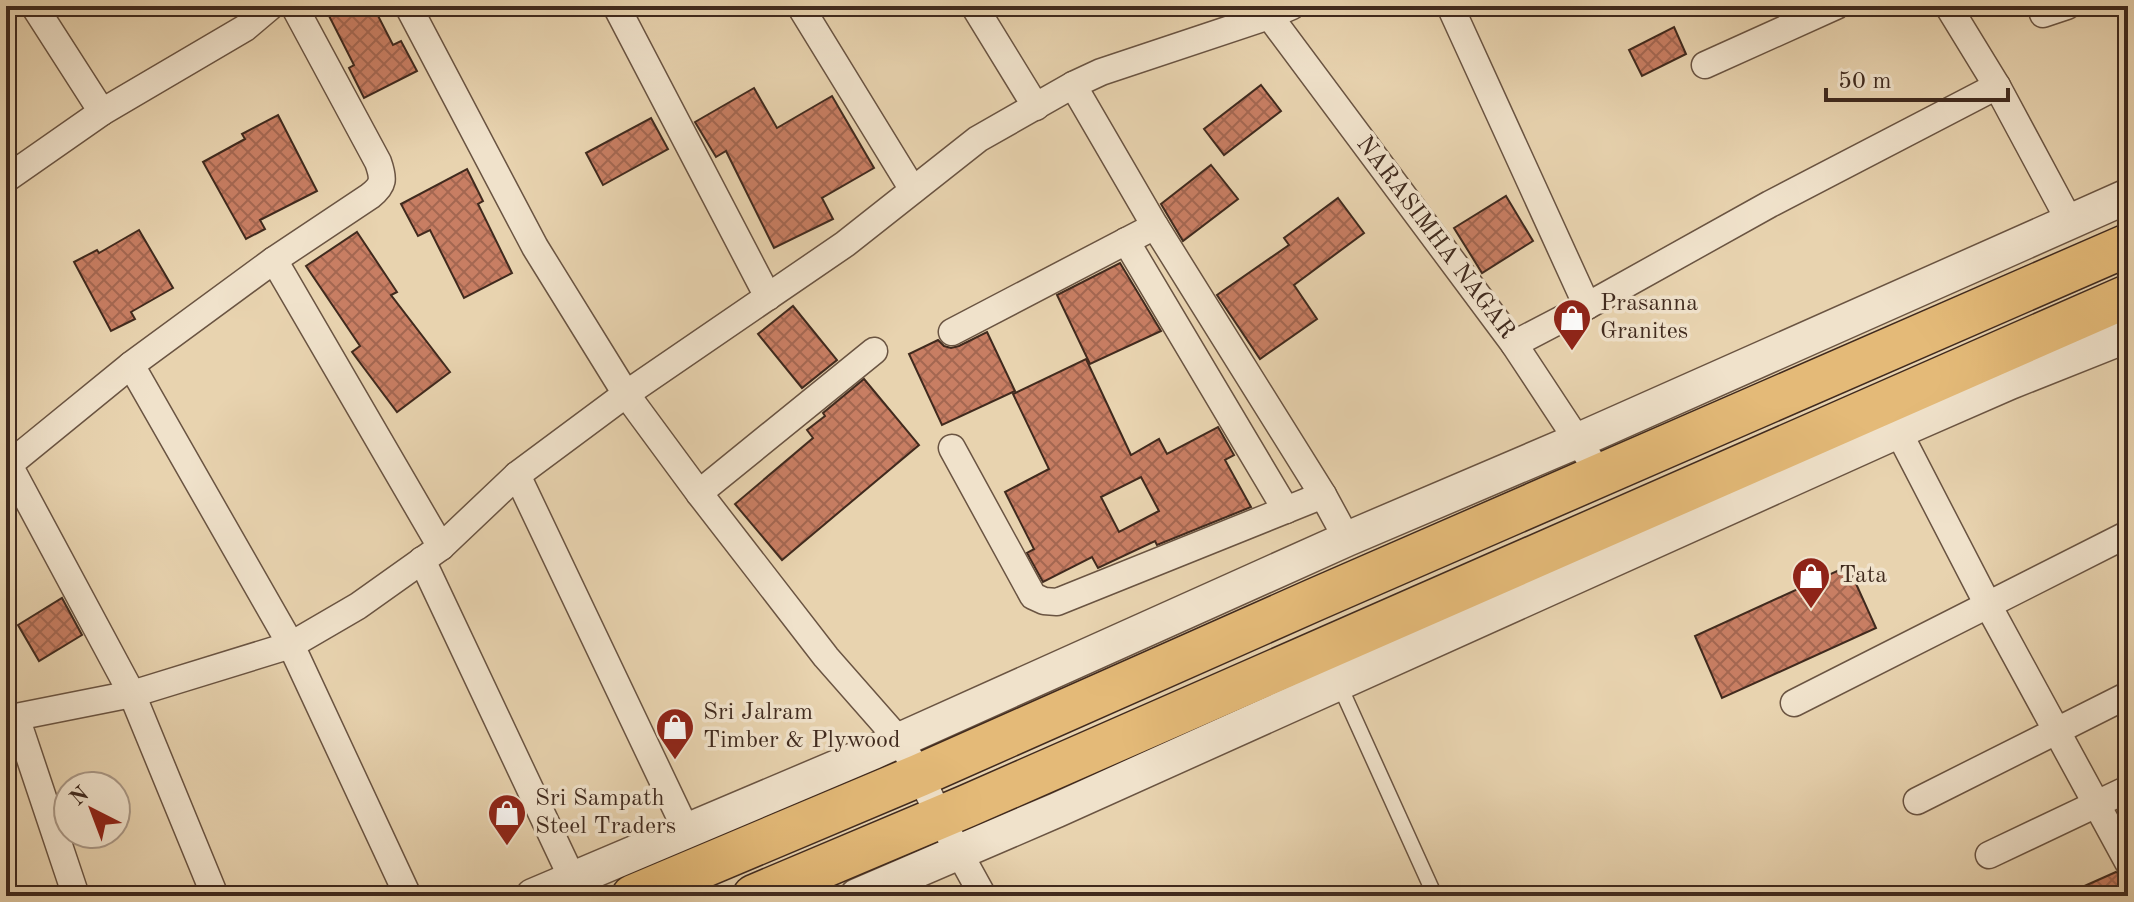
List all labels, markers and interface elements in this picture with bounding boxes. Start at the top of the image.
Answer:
scale bar [1826,52,2008,102]
text: 50 m [1838,70,1892,94]
street label: NARASIMHA NAGAR [1351,132,1519,344]
place label: Prasanna Granites [1600,292,1698,344]
shop icon: Prasanna Granites [1551,297,1593,352]
shop icon: Tata [1790,555,1832,610]
place label: Tata [1839,564,1887,588]
place label: Sri Jalram Timber & Plywood [703,701,900,753]
shop icon: Sri Jalram Timber & Plywood [654,706,696,761]
north arrow [52,770,132,850]
text: N [66,783,94,810]
place label: Sri Sampath Steel Traders [535,787,676,839]
shop icon: Sri Sampath Steel Traders [486,792,528,847]

